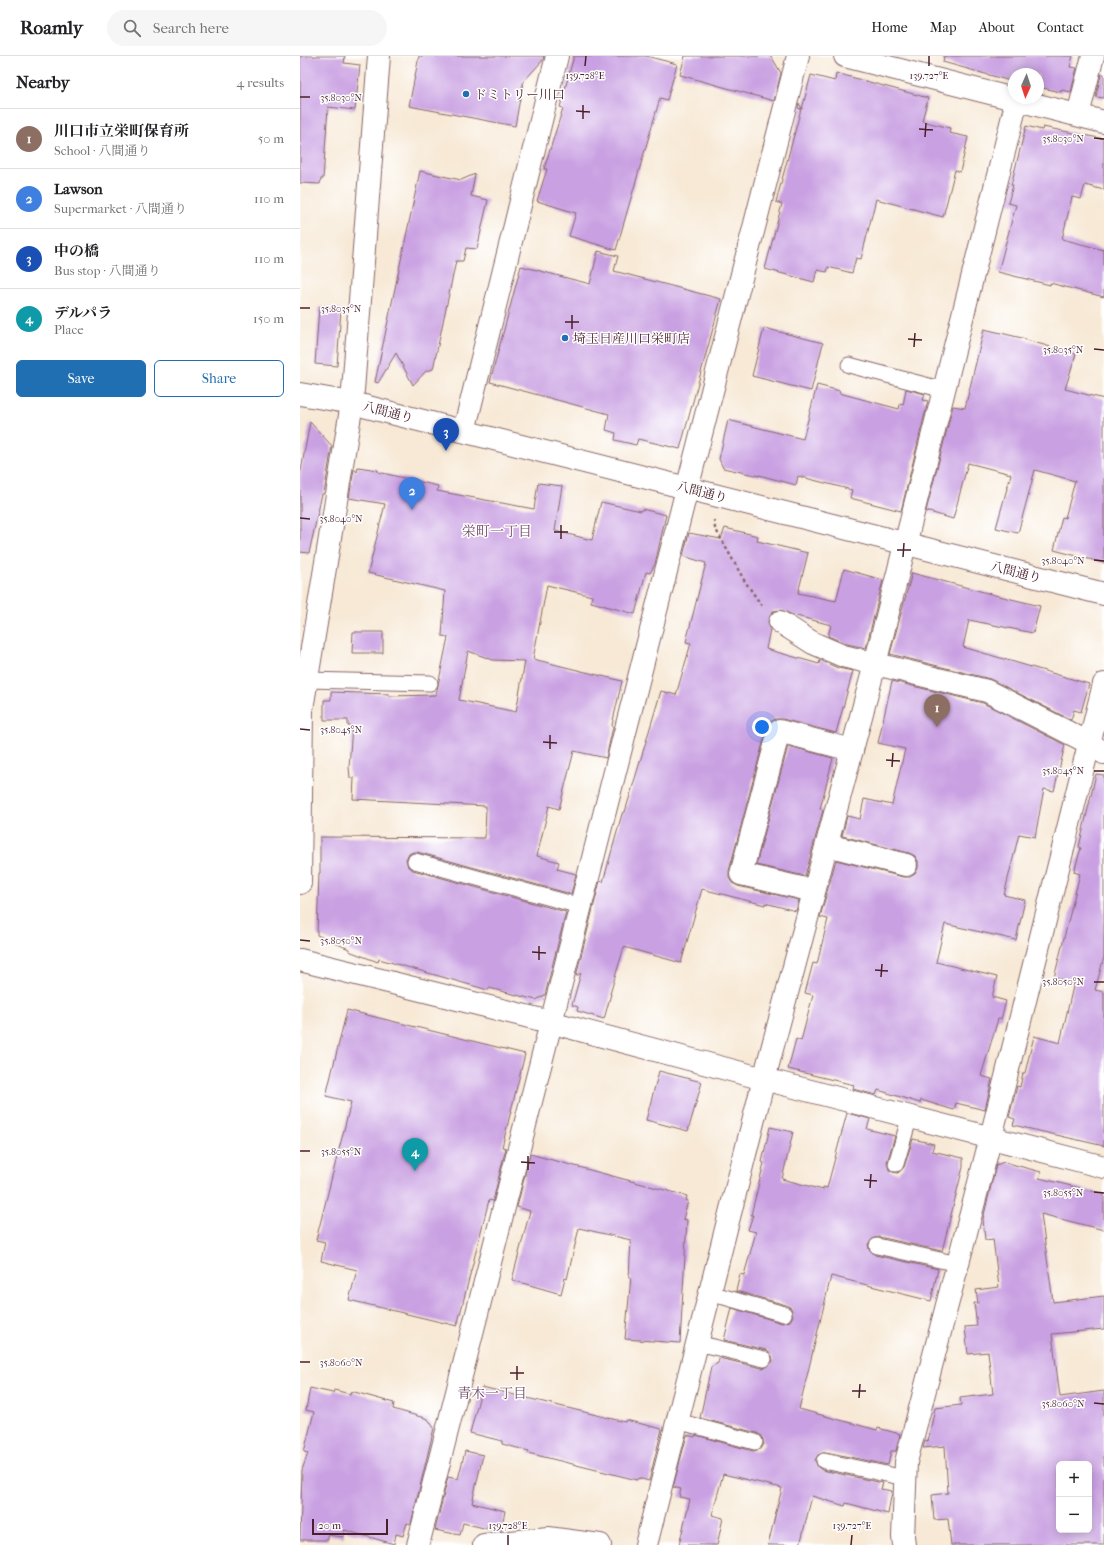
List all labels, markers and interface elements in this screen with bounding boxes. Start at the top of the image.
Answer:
search box [107,10,387,46]
text: Roamly [20,17,83,39]
icon: search [121,17,143,39]
text: Search here [153,19,229,37]
text: Home [871,19,908,36]
text: Map [930,19,957,36]
text: About [979,19,1015,36]
text: Contact [1037,19,1084,36]
north arrow [1008,68,1044,104]
text: 139.728°E [566,70,605,82]
text: 139.727°E [910,70,948,82]
text: Nearby [16,72,70,92]
text: 4 results [237,75,284,90]
place label: ドミトリー川口 [474,87,565,102]
marker: ドミトリー川口 [461,89,471,99]
text: 35.8030°N [320,92,362,104]
text: 川口市立栄町保育所 [54,122,189,140]
text: 1 [27,131,31,146]
text: 50 m [258,131,284,146]
text: 35.8030°N [1042,133,1084,145]
text: School · 八間通り [54,143,151,158]
text: Lawson [54,180,103,198]
text: 2 [26,191,32,206]
text: 110 m [254,191,284,206]
text: Supermarket · 八間通り [54,201,187,216]
text: 中の橋 [54,242,99,260]
text: 3 [26,251,32,266]
text: 110 m [254,251,284,266]
text: Bus stop · 八間通り [54,263,161,278]
text: 35.8035°N [321,303,362,315]
text: デルパラ [54,304,112,322]
text: 4 [25,311,33,326]
text: 150 m [253,311,284,326]
text: Place [54,322,84,337]
place label: 埼玉日産川口栄町店 [573,331,690,346]
marker: 埼玉日産川口栄町店 [560,333,570,343]
text: 35.8035°N [1043,344,1084,356]
button: Save [16,360,146,397]
button: Share [154,360,284,397]
street label: 八間通り [361,398,415,426]
pin: 3 [433,418,459,451]
pin: 2 [399,477,425,510]
street label: 八間通り [675,478,729,506]
text: 35.8040°N [319,513,363,525]
district label: 栄町一丁目 [462,523,532,540]
text: 35.8040°N [1041,555,1085,567]
street label: 八間通り [989,558,1043,586]
pin: 1 [924,694,950,727]
your location [752,717,772,737]
text: 35.8045°N [320,724,362,736]
text: 35.8045°N [1042,765,1084,777]
text: 35.8050°N [320,935,362,947]
text: 35.8050°N [1042,976,1084,988]
pin: 4 [402,1138,428,1171]
text: 35.8055°N [321,1146,362,1158]
text: 35.8055°N [1043,1187,1084,1199]
text: 35.8060°N [319,1357,363,1369]
district label: 青木一丁目 [457,1385,527,1402]
text: 35.8060°N [1041,1398,1085,1410]
map controls [1056,1461,1092,1533]
button: + [1056,1461,1092,1497]
button: − [1056,1497,1092,1533]
scale bar [312,1517,388,1536]
text: 20 m [318,1519,341,1532]
text: 139.728°E [489,1520,528,1532]
text: 139.727°E [833,1520,871,1532]

